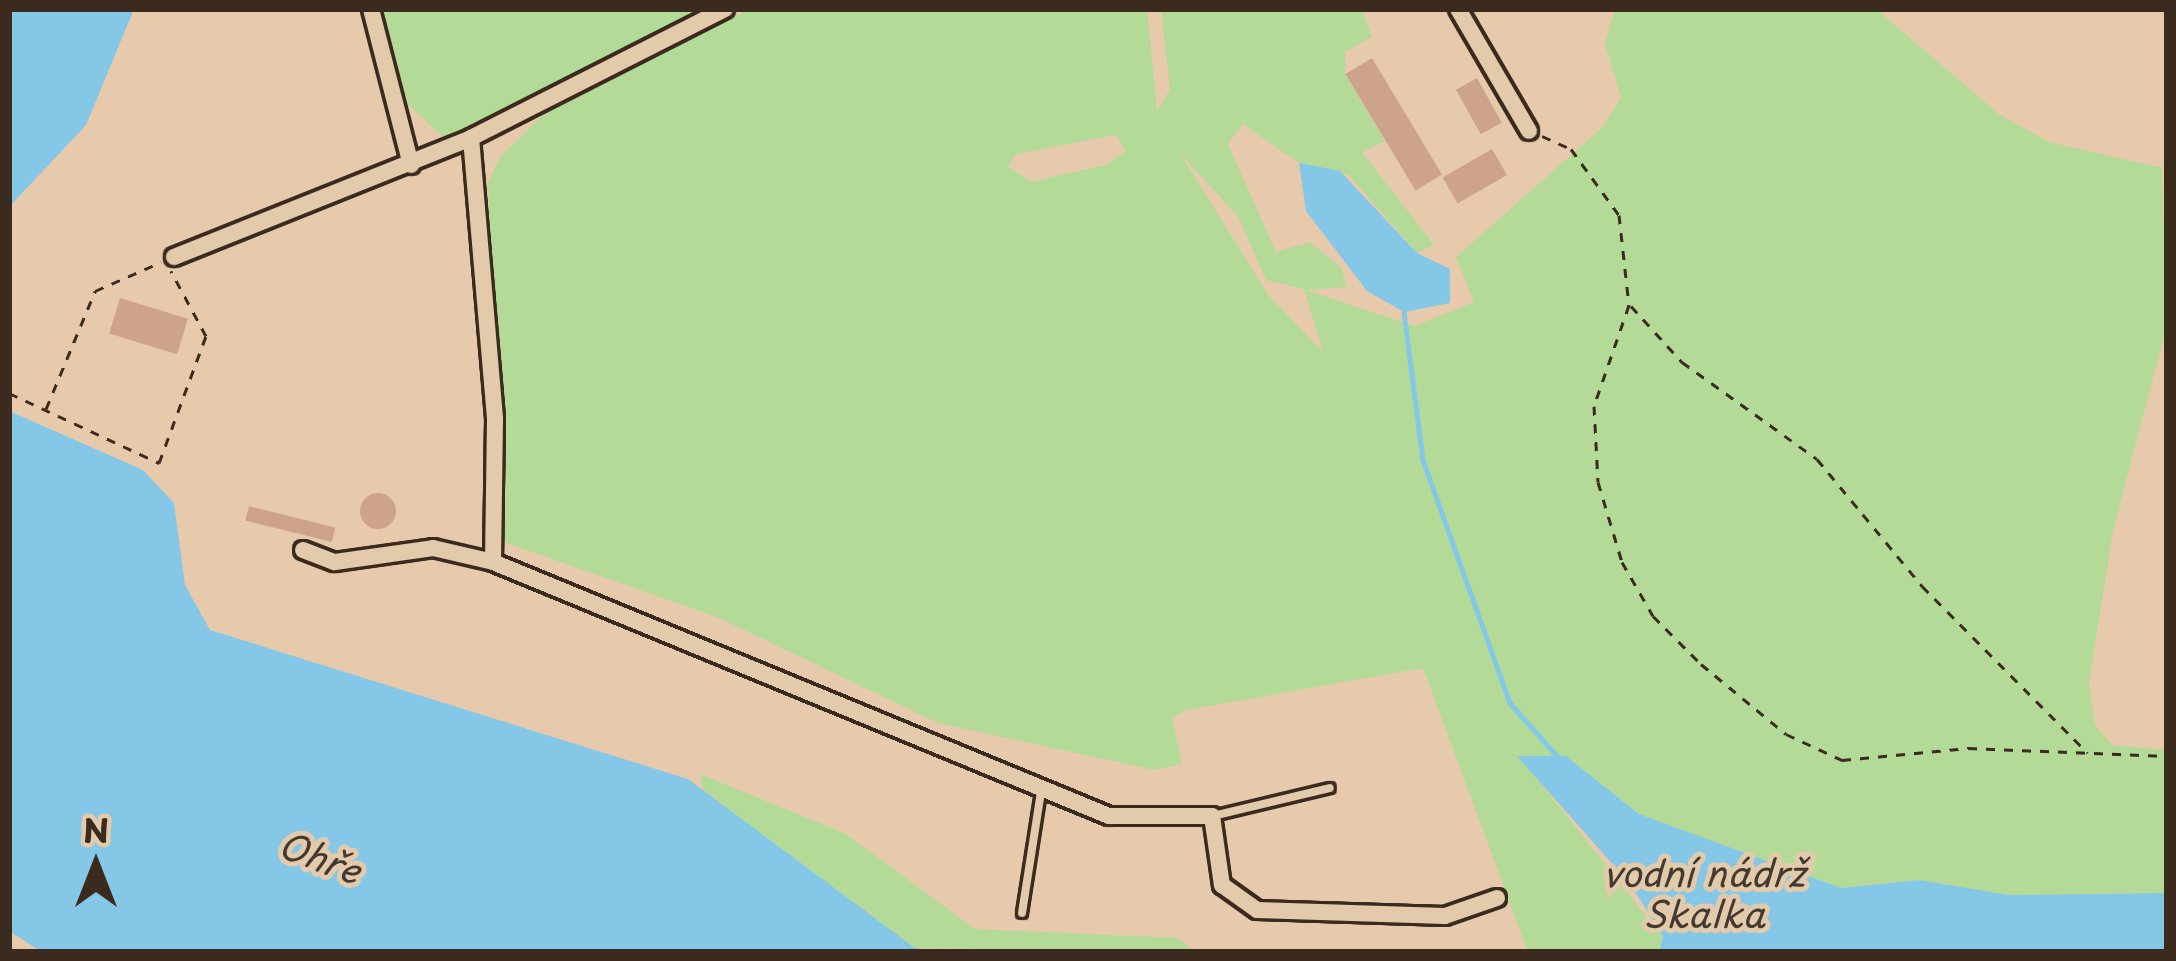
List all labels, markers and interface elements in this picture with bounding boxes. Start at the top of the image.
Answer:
text: N [83,804,109,854]
north arrow [36,805,156,925]
water label: Ohře [273,822,367,892]
water label: vodní nádrž Skalka [1603,850,1805,935]

